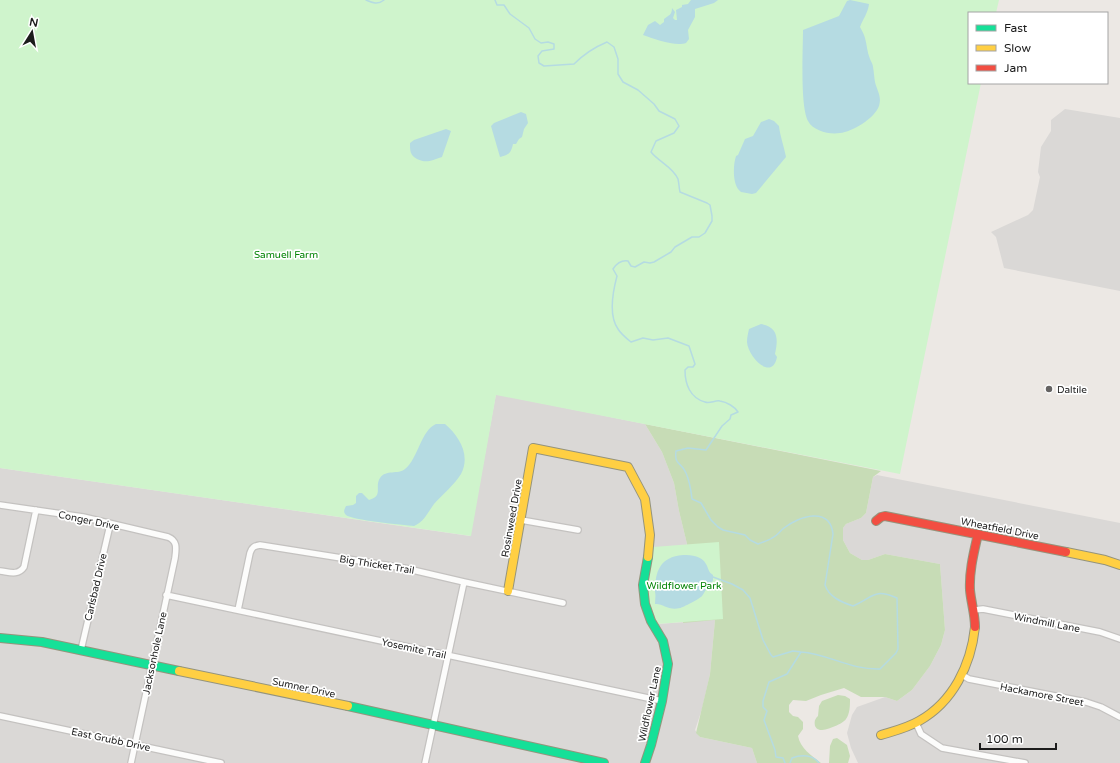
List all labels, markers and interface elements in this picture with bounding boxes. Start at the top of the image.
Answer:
north arrow [12,12,52,52]
legend [968,12,1108,84]
text: N [28,15,39,30]
text: Fast [1004,21,1028,35]
text: Slow [1004,41,1031,55]
text: Jam [1004,61,1027,75]
park label: Samuell Farm [254,249,318,261]
marker: Daltile [1044,384,1054,394]
place label: Daltile [1057,384,1087,396]
street label: Rosinweed Drive [499,478,525,558]
street label: Conger Drive [57,509,121,533]
street label: Wheatfield Drive [960,516,1040,542]
street label: Carlsbad Drive [82,552,110,622]
street label: Big Thicket Trail [339,553,415,577]
park label: Wildflower Park [647,580,722,592]
street label: Jacksonhole Lane [140,611,170,696]
street label: Windmill Lane [1013,611,1081,635]
street label: Yosemite Trail [380,636,447,662]
street label: Wildflower Lane [636,665,664,743]
street label: Sumner Drive [271,675,337,701]
street label: Hackamore Street [999,681,1085,709]
scale bar [980,725,1056,751]
street label: East Grubb Drive [70,726,152,754]
text: 100 m [986,732,1023,746]

